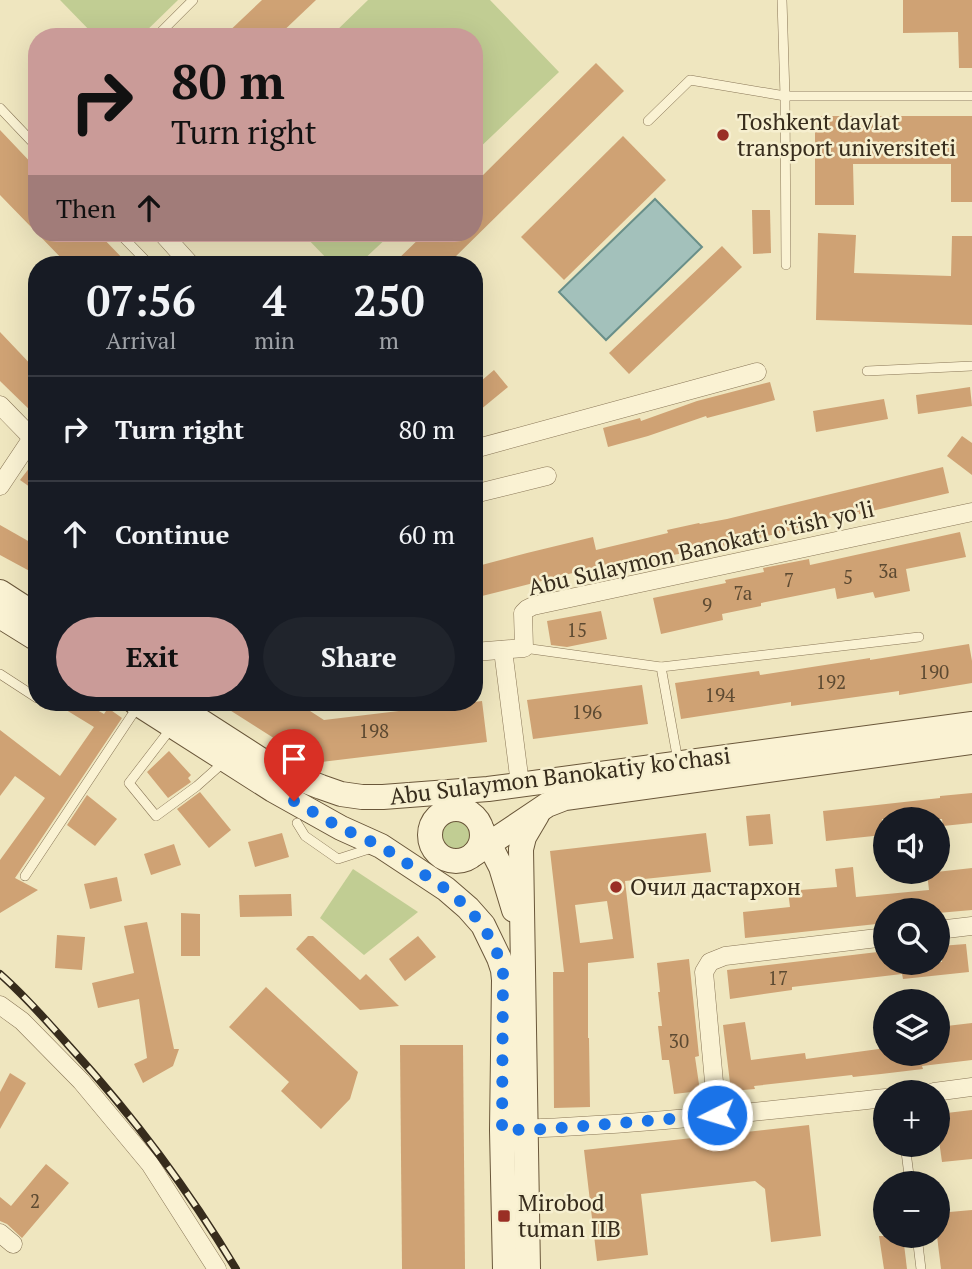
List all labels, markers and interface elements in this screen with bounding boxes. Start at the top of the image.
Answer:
text: 80 m [171,48,285,113]
icon: right [56,56,147,147]
place label: Toshkent davlat transport universiteti [737,106,956,163]
text: Turn right [171,111,317,153]
marker: Toshkent davlat transport universiteti [715,127,731,143]
icon: ahead [130,189,168,227]
text: Then [56,191,116,225]
text: 07:56 [87,272,196,328]
text: 4 [263,272,286,328]
text: 250 [353,272,424,328]
text: Arrival [106,325,176,356]
text: min [254,325,295,356]
text: m [379,325,399,356]
icon: right [56,410,94,448]
text: Turn right [115,412,244,446]
text: 80 m [399,412,455,446]
street label: Abu Sulaymon Banokati o'tish yo'li [525,493,877,602]
icon: ahead [56,515,94,553]
text: Continue [115,517,229,551]
text: 60 m [399,517,455,551]
house number: 3a [878,558,898,583]
house number: 5 [843,564,853,589]
house number: 7 [784,567,794,592]
house number: 7a [734,580,753,605]
house number: 9 [702,592,712,617]
button: Exit [56,617,249,697]
button: Share [263,617,455,697]
house number: 15 [567,617,587,642]
house number: 190 [919,659,949,684]
house number: 192 [816,669,846,694]
house number: 194 [705,682,736,707]
house number: 196 [572,699,602,724]
house number: 198 [359,718,389,743]
pin [264,729,324,801]
street label: Abu Sulaymon Banokatiy ko'chasi [388,739,732,812]
icon: arrive [275,740,313,778]
map controls [873,807,950,1248]
button: sound [873,807,950,884]
place label: Очил дастархон [630,871,801,902]
marker: Очил дастархон [608,879,624,895]
button: search [873,898,950,975]
house number: 17 [768,965,788,990]
button: layers [873,989,950,1066]
house number: 30 [669,1028,689,1053]
position arrow [680,1078,754,1152]
button: + [873,1080,950,1157]
button: − [873,1171,950,1248]
place label: Mirobod tuman IIB [518,1187,621,1244]
house number: 2 [30,1188,40,1213]
marker: Mirobod tuman IIB [496,1208,512,1224]

